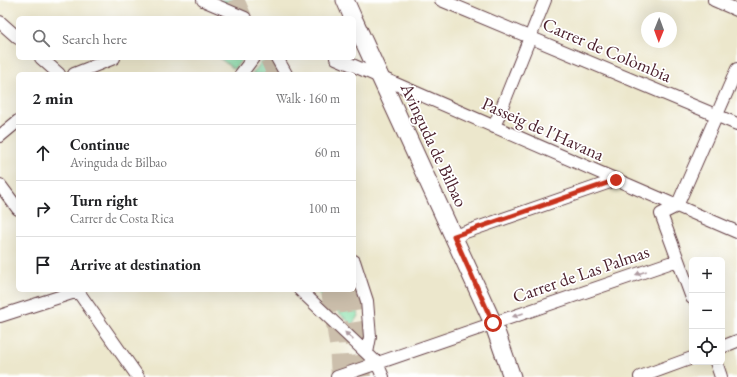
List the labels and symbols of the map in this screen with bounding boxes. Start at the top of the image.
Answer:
street label: Carrer de Colòmbia [539,12,676,87]
north arrow [641,12,677,48]
street label: Avinguda de Bilbao [395,78,473,211]
street label: Passeig de l'Havana [479,91,609,166]
route end [607,171,625,189]
street label: Carrer de Las Palmas [509,239,652,308]
one-way arrow [634,270,646,276]
one-way arrow [511,312,523,318]
route start [484,314,502,332]
one-way arrow [344,331,354,341]

